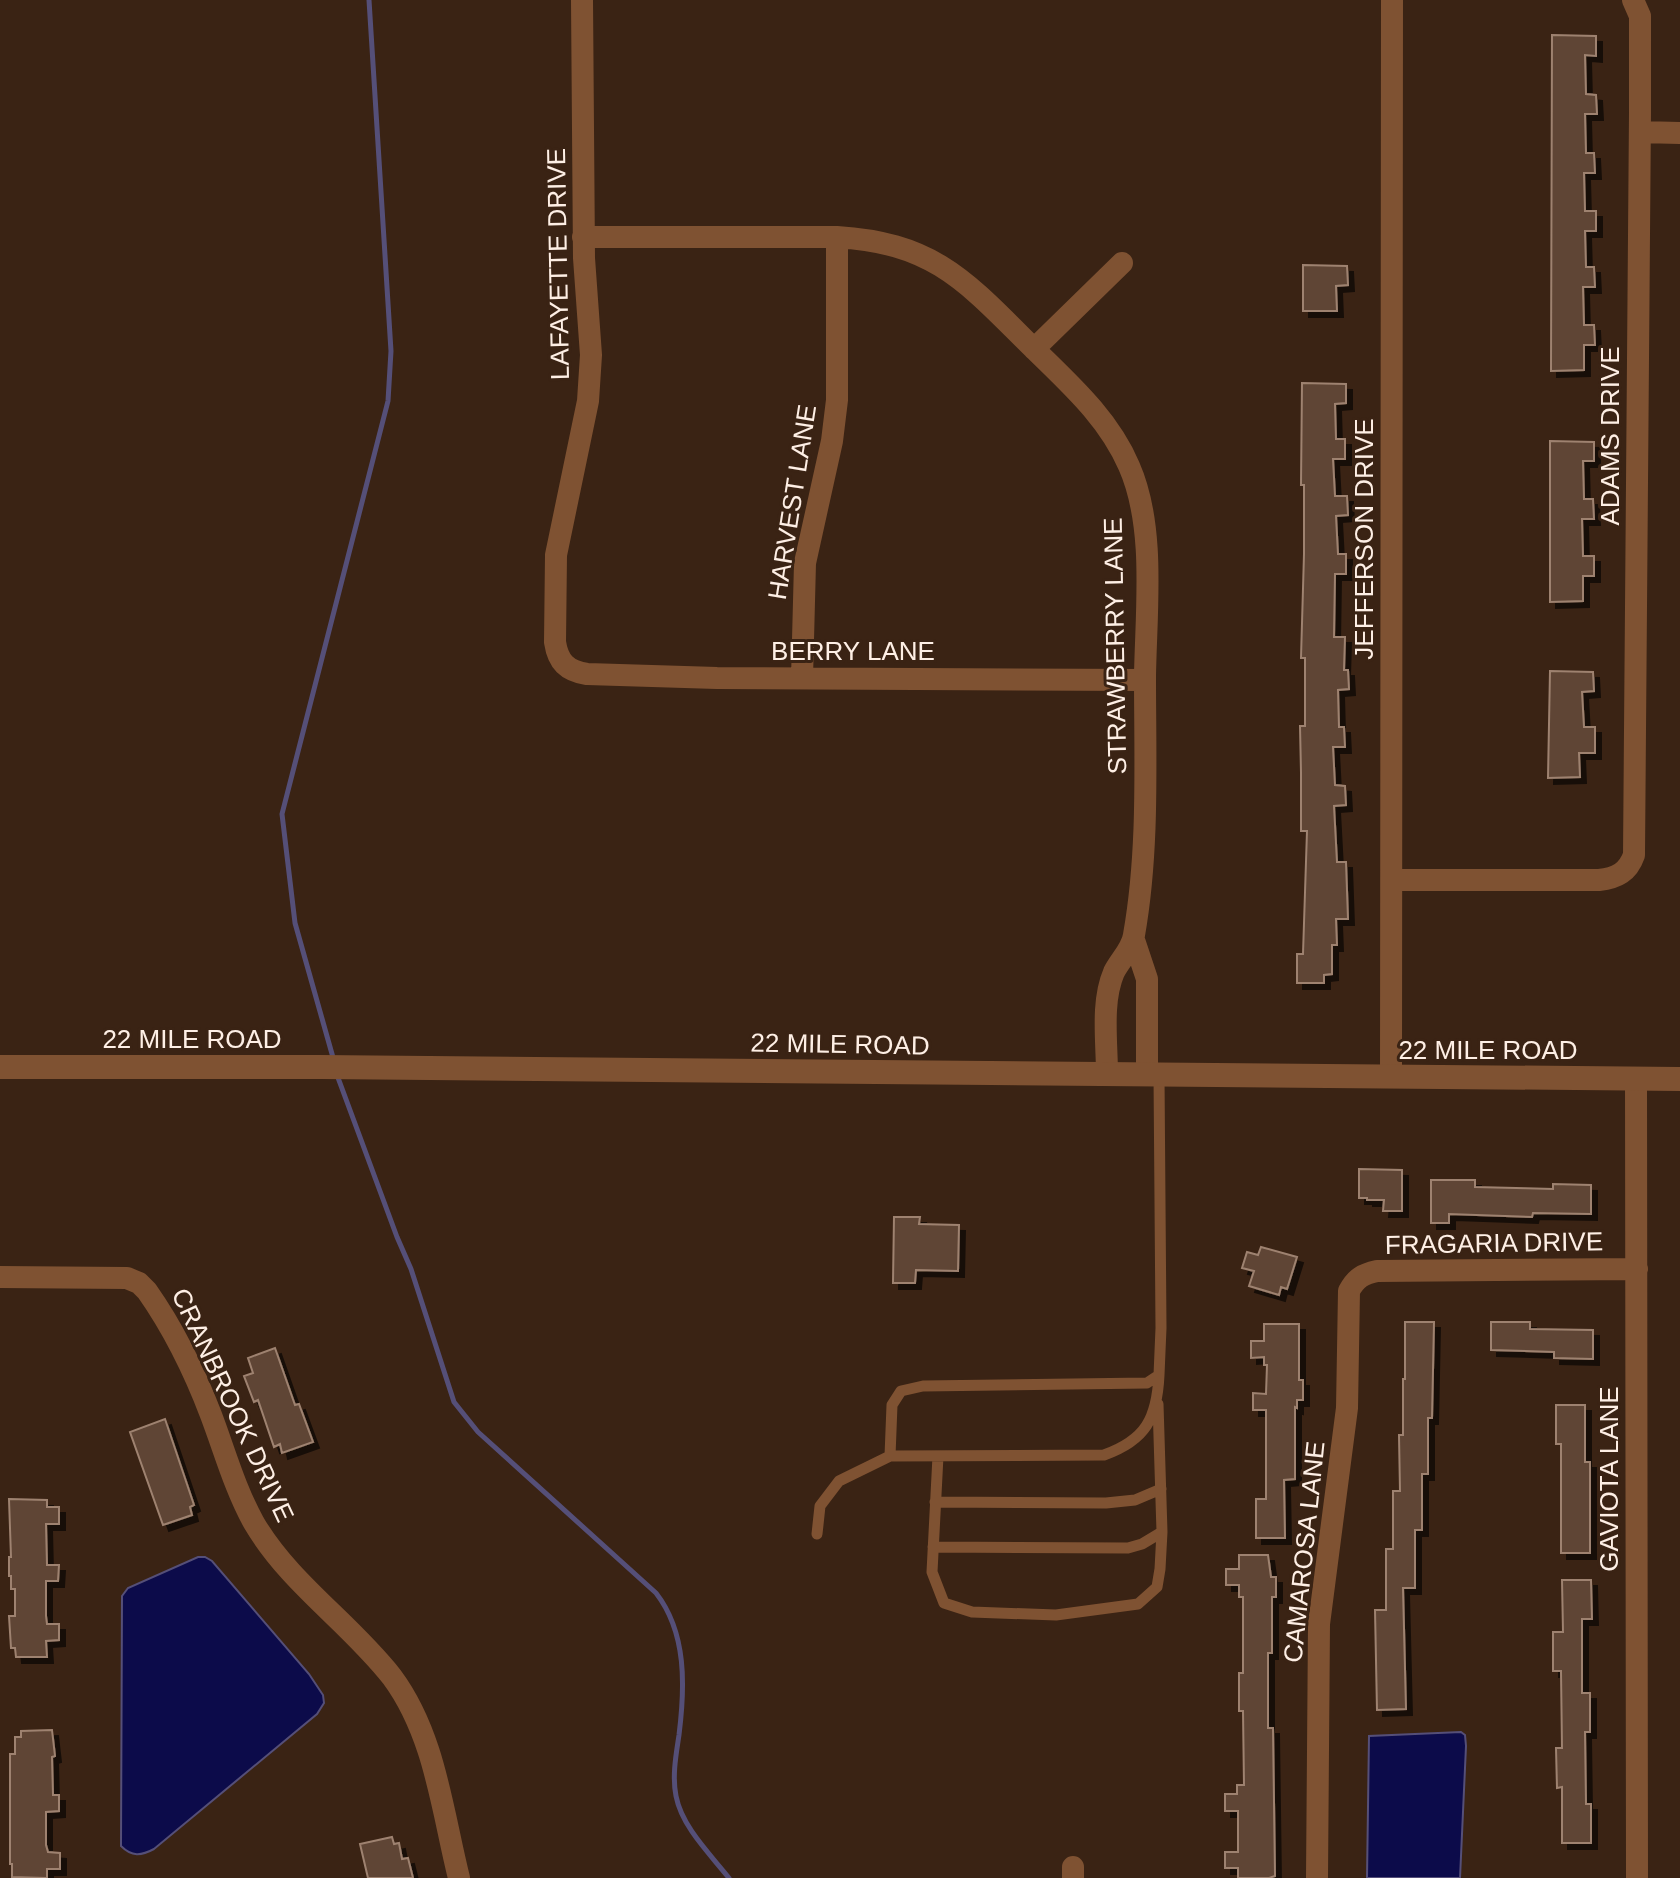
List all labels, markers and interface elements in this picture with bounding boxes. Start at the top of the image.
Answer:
street label: LAFAYETTE DRIVE [541,148,575,380]
street label: ADAMS DRIVE [1595,346,1625,526]
street label: HARVEST LANE [762,402,822,602]
street label: JEFFERSON DRIVE [1349,418,1379,660]
street label: STRAWBERRY LANE [1098,517,1132,775]
street label: BERRY LANE [771,636,935,666]
street label: 22 MILE ROAD [102,1024,282,1054]
street label: 22 MILE ROAD [750,1027,930,1061]
street label: 22 MILE ROAD [1398,1035,1578,1065]
street label: FRAGARIA DRIVE [1385,1226,1603,1260]
street label: CRANBROOK DRIVE [166,1283,300,1527]
street label: GAVIOTA LANE [1594,1386,1624,1572]
street label: CAMAROSA LANE [1277,1440,1331,1664]

